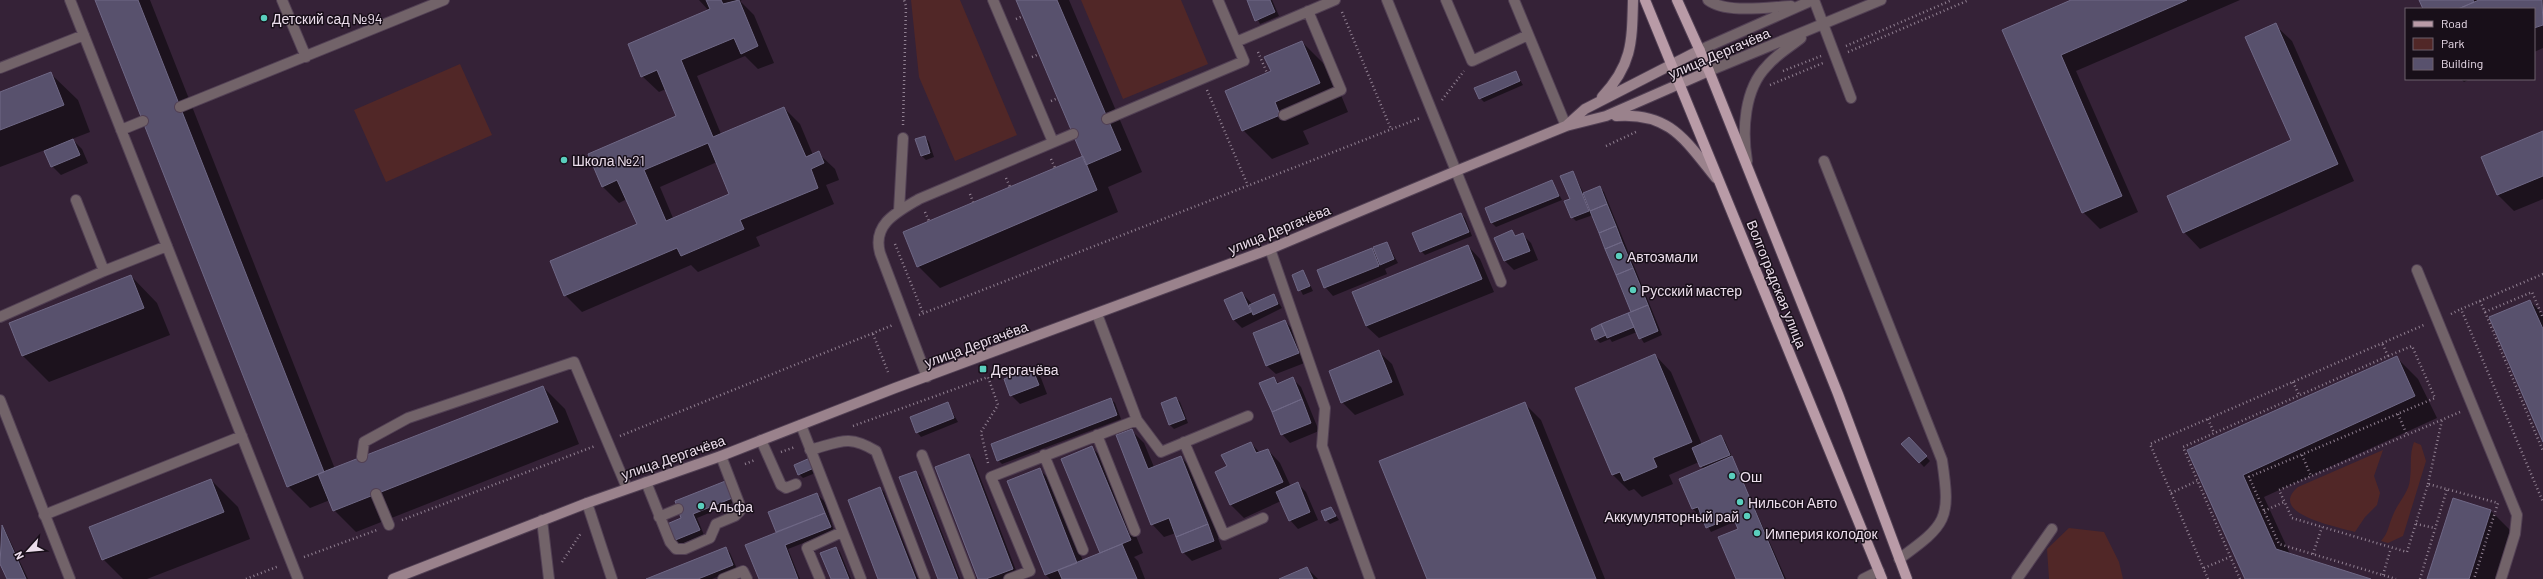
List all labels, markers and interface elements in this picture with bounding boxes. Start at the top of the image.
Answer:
legend [2405,8,2535,80]
place label: Детский сад №94 [272,10,382,27]
marker: Детский сад №94 [259,13,269,23]
text: Road [2441,16,2468,30]
street label: улица Дергачёва [1666,24,1773,82]
text: Park [2441,36,2465,50]
text: Building [2441,56,2483,70]
place label: Школа №21 [572,152,645,169]
marker: Школа №21 [559,155,569,165]
street label: улица Дергачёва [1225,201,1333,257]
street label: Волгоградская улица [1744,218,1811,351]
place label: Автоэмали [1627,248,1698,265]
marker: Автоэмали [1614,251,1624,261]
place label: Русский мастер [1641,282,1742,299]
marker: Русский мастер [1628,285,1638,295]
street label: улица Дергачёва [922,318,1030,370]
place label: Дергачёва [991,361,1058,377]
marker: Дергачёва [978,364,988,374]
street label: улица Дергачёва [619,431,727,483]
place label: Ош [1740,468,1762,485]
marker: Ош [1727,471,1737,481]
place label: Нильсон Авто [1748,494,1838,511]
marker: Нильсон Авто [1735,497,1745,507]
place label: Альфа [709,498,753,515]
marker: Альфа [696,501,706,511]
place label: Аккумуляторный рай [1605,508,1739,525]
marker: Аккумуляторный рай [1742,511,1752,521]
place label: Империя колодок [1765,525,1879,542]
marker: Империя колодок [1752,528,1762,538]
north arrow [8,531,48,571]
text: N [11,550,26,562]

